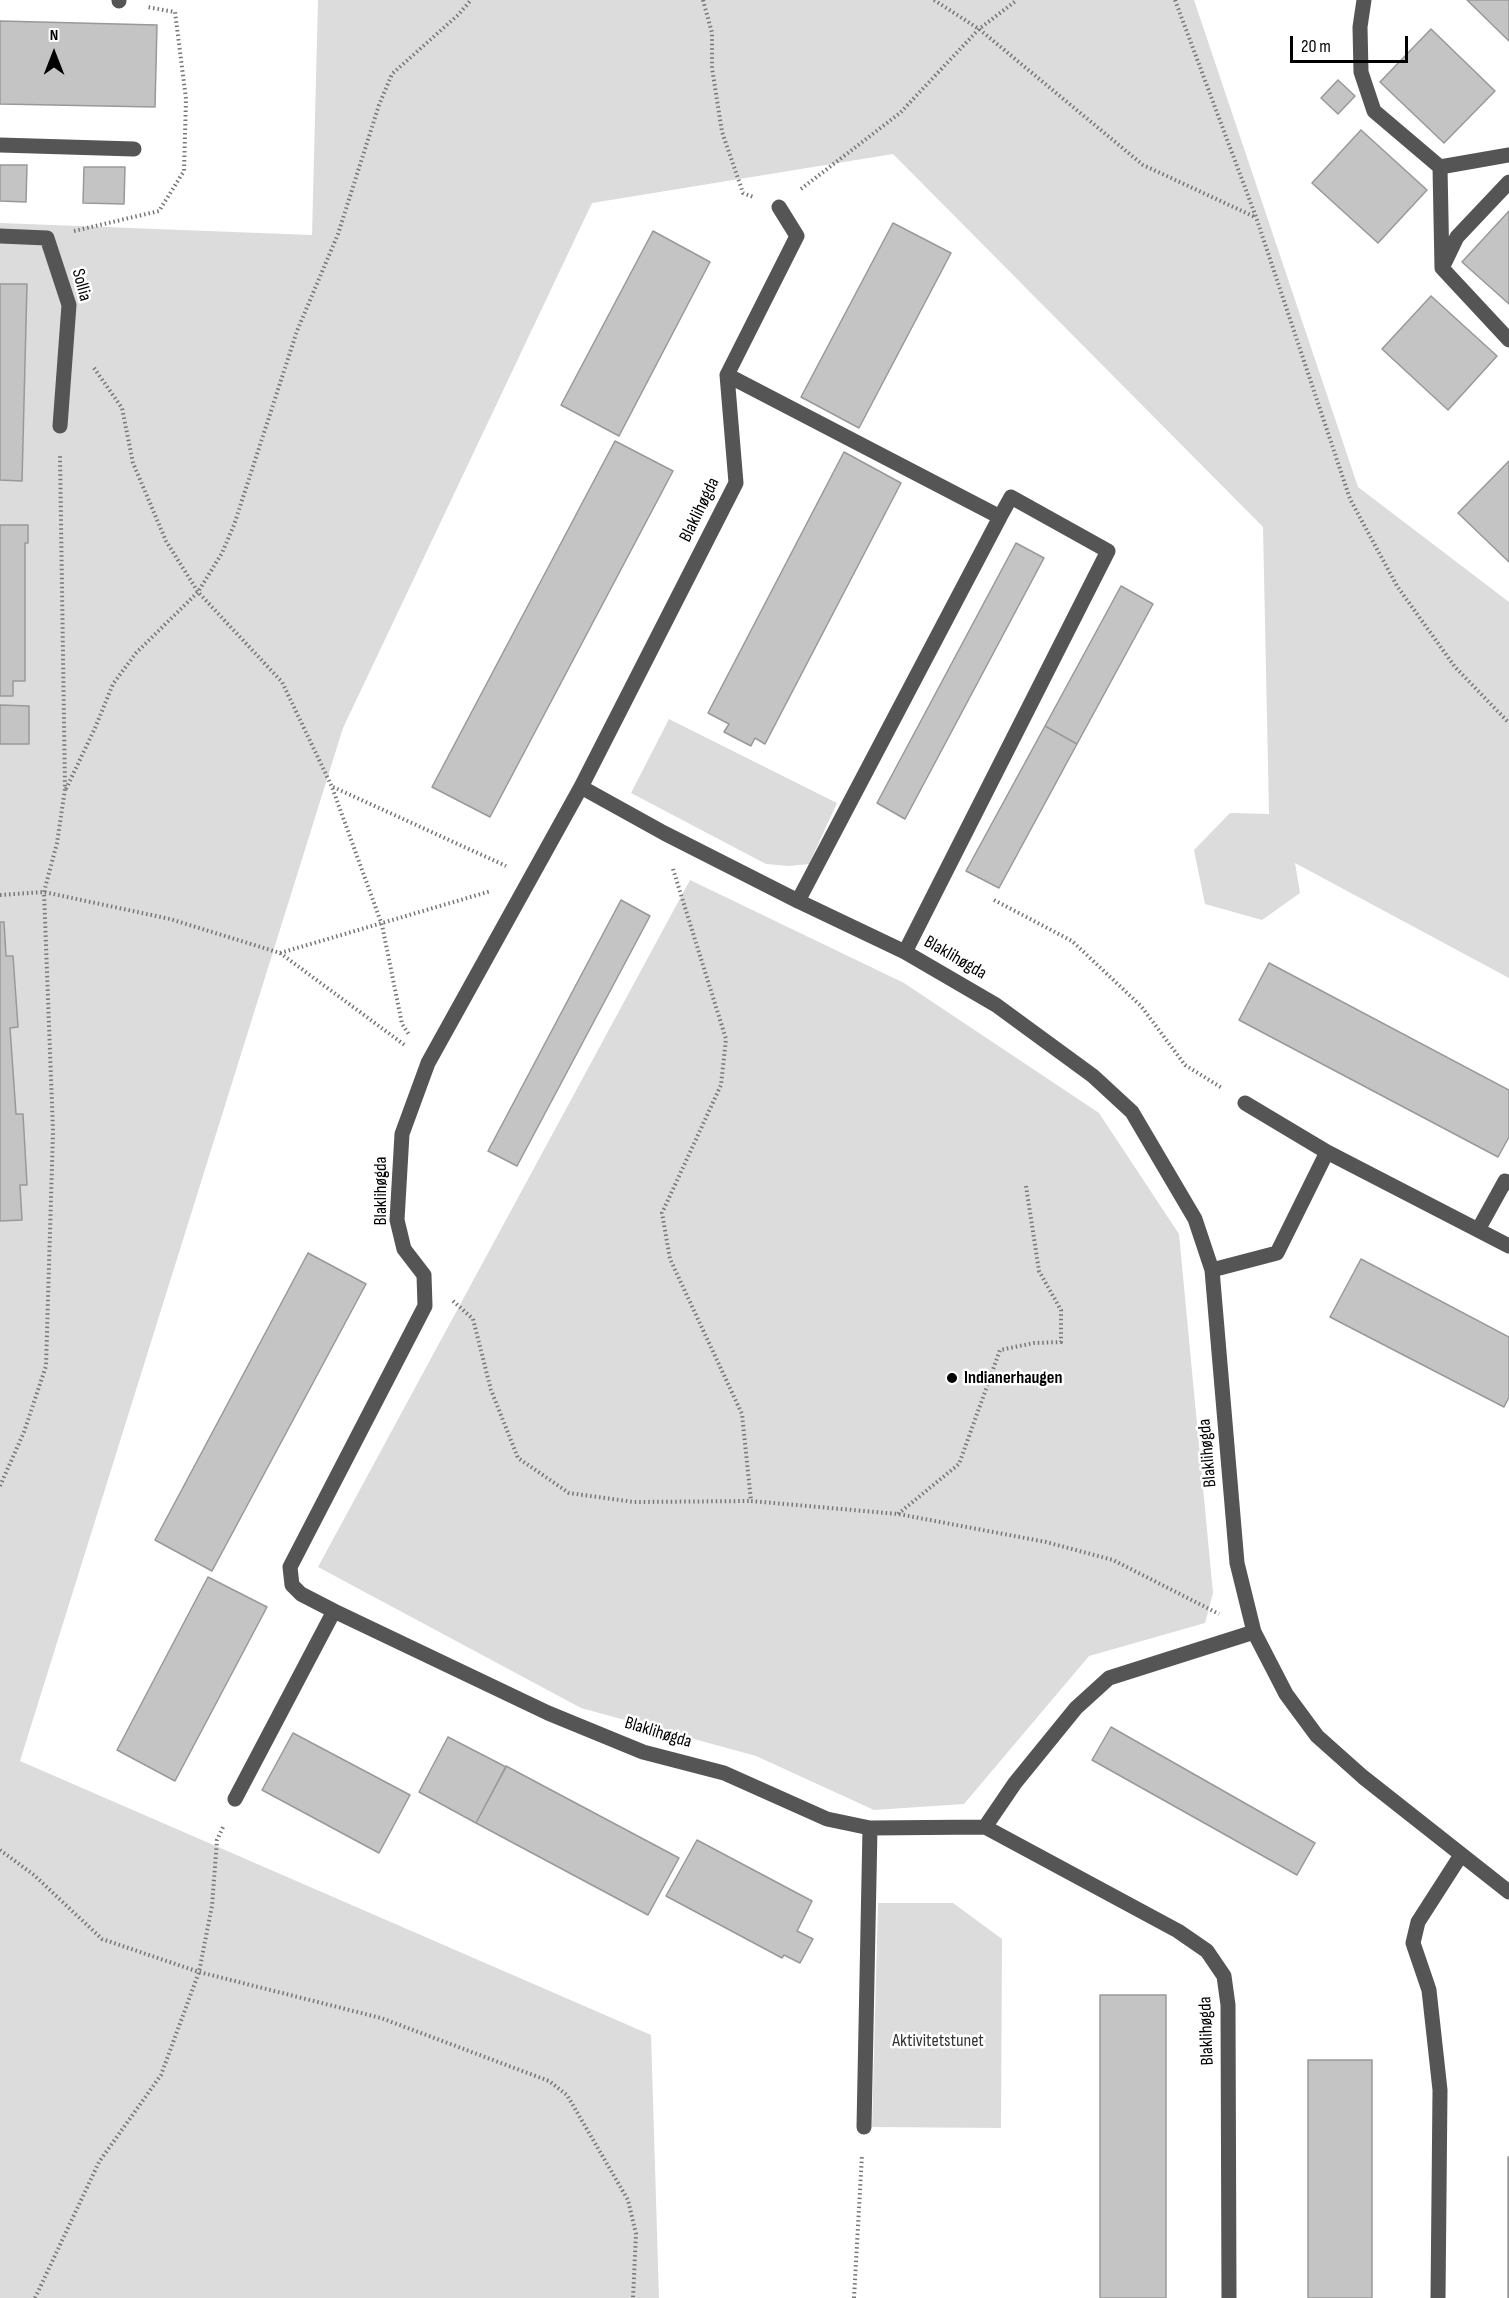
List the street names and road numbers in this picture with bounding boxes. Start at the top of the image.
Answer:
street label: Sollia [66,266,96,304]
street label: Blaklihøgda [675,474,725,546]
street label: Blaklihøgda [920,931,990,985]
street label: Blaklihøgda [370,1157,392,1225]
street label: Blaklihøgda [1194,1418,1222,1488]
street label: Blaklihøgda [622,1713,694,1753]
street label: Blaklihøgda [1195,1996,1219,2066]

